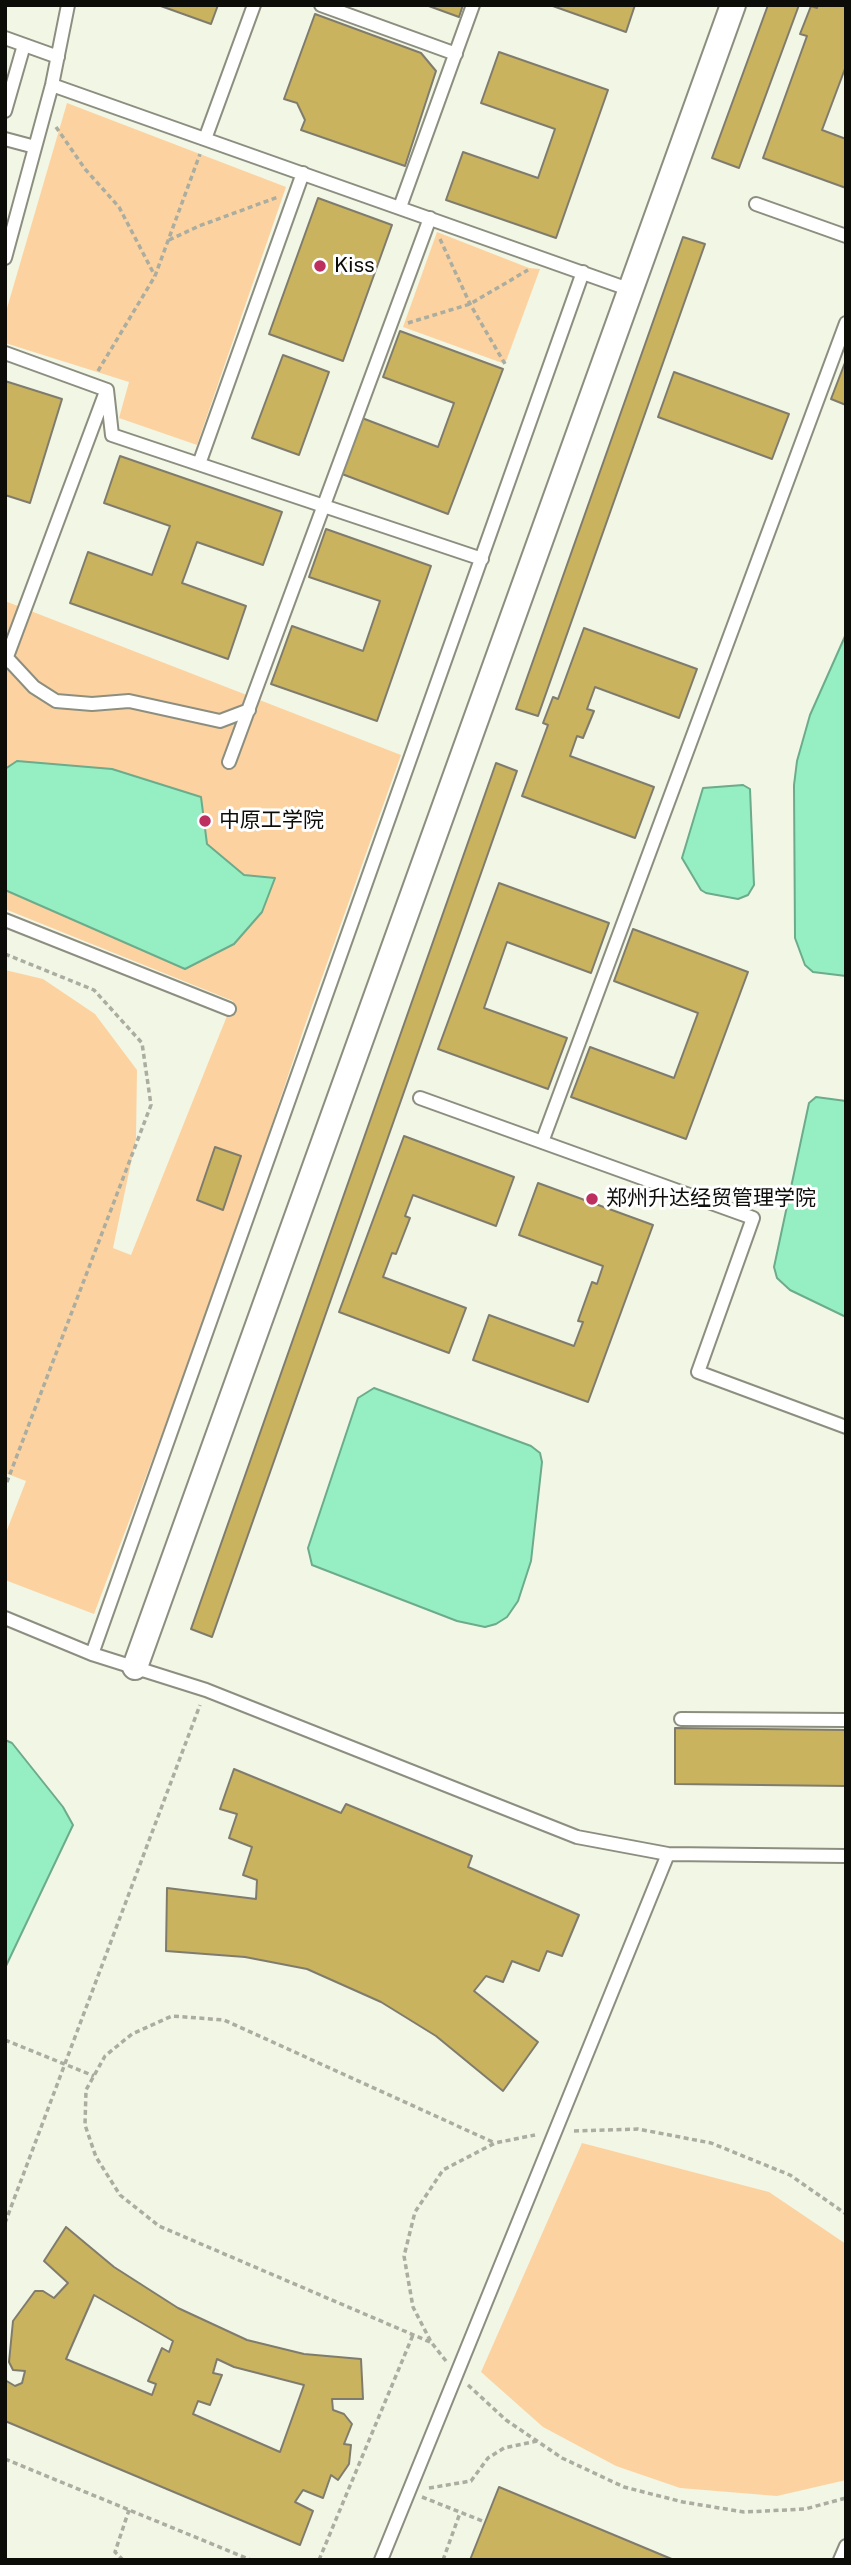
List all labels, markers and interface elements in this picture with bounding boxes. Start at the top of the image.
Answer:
place label: Kiss [334,253,375,279]
marker: Kiss [312,258,328,274]
place label: 中原工学院 [219,808,324,834]
marker: 中原工学院 [197,813,213,829]
place label: 郑州升达经贸管理学院 [606,1186,816,1212]
marker: 郑州升达经贸管理学院 [584,1191,600,1207]

